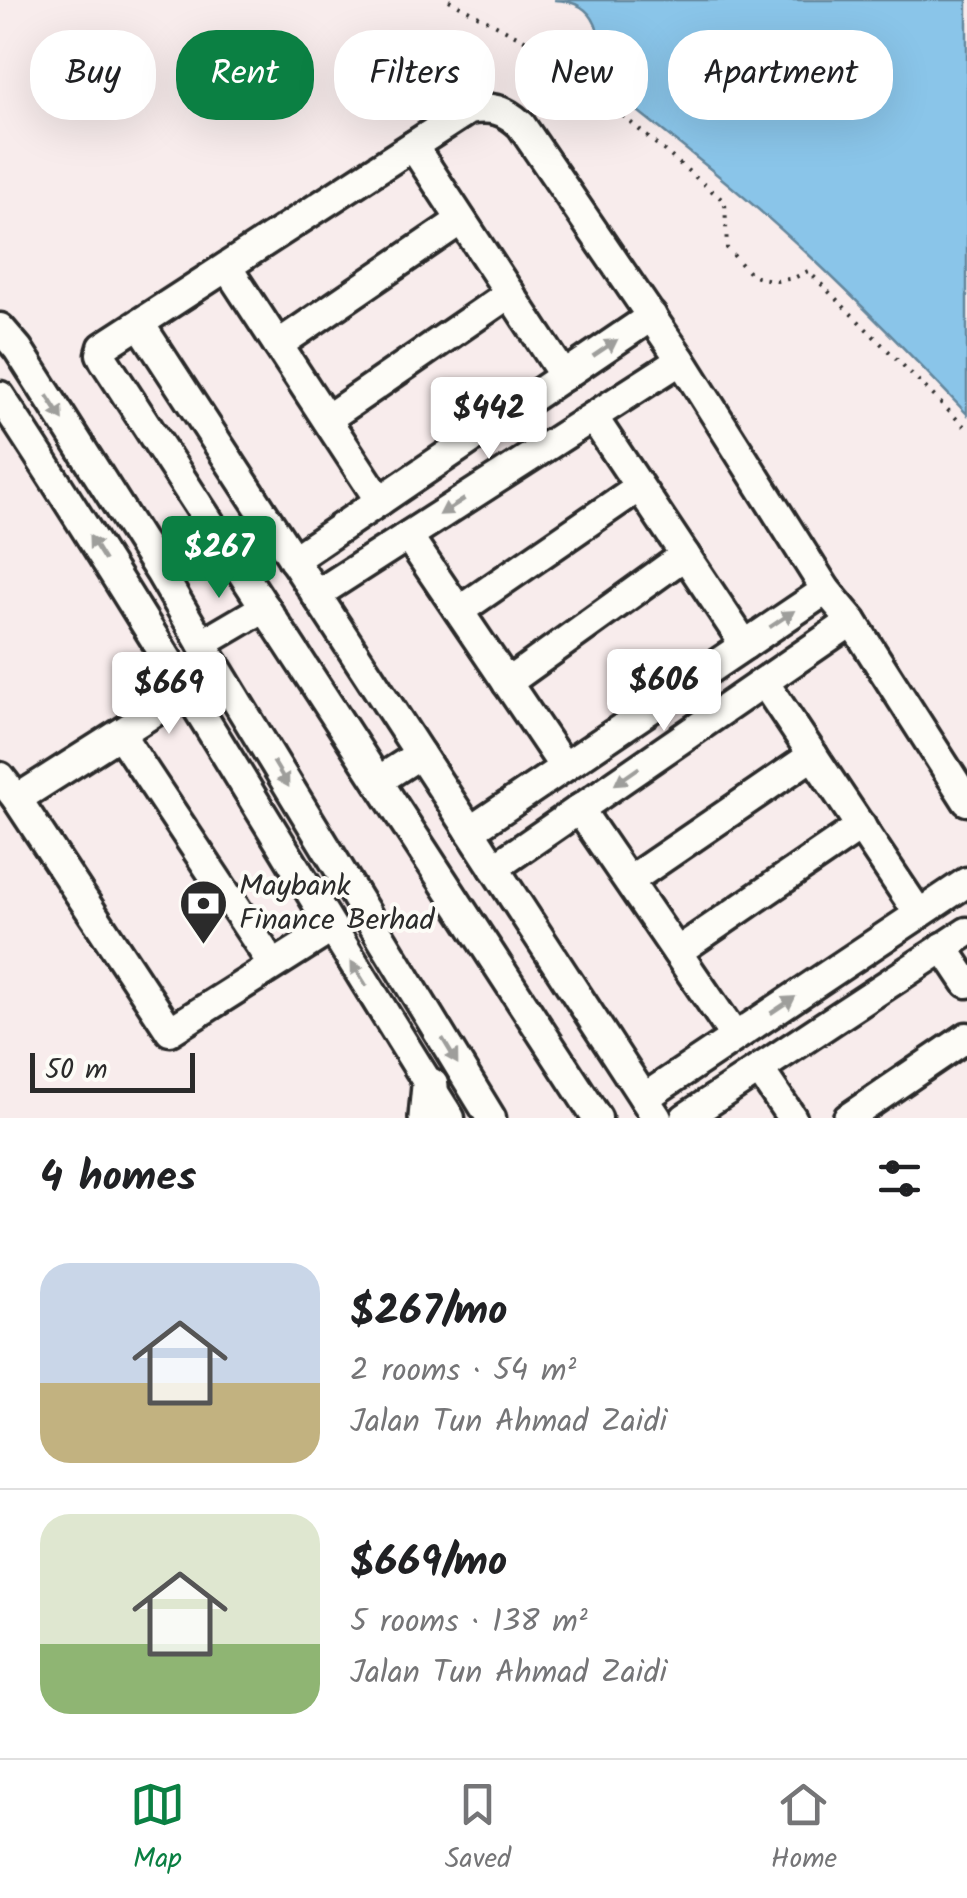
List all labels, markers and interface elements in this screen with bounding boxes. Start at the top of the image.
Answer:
chip: Buy [30,30,156,120]
chip: Rent [176,30,314,120]
chip: Filters [334,30,495,120]
chip: New [515,30,648,120]
chip: Apartment [668,30,893,120]
one-way arrow [592,339,619,358]
pin: $442 [430,377,548,462]
text: $442 [453,384,525,435]
one-way arrow [46,394,64,421]
one-way arrow [438,498,466,516]
pin: $267 [160,516,278,601]
text: $267 [184,523,254,574]
one-way arrow [89,534,106,562]
one-way arrow [769,610,796,629]
pin: $606 [605,649,723,734]
pin: $669 [110,652,228,737]
text: $606 [629,656,699,707]
text: $669 [134,659,204,710]
one-way arrow [272,760,289,788]
one-way arrow [614,766,641,785]
place label: Maybank Finance Berhad [239,863,435,945]
bank icon: Maybank Finance Berhad [178,878,230,946]
one-way arrow [351,960,368,988]
one-way arrow [770,996,797,1015]
one-way arrow [441,1037,458,1065]
scale bar [30,1048,195,1092]
text: 50 m [45,1048,108,1093]
text: 4 homes [40,1145,196,1212]
icon: filters [872,1151,927,1206]
text: $267/mo [350,1279,507,1346]
icon: home [120,1303,240,1423]
text: 2 rooms · 54 m² [350,1346,576,1397]
text: Jalan Tun Ahmad Zaidi [350,1397,667,1448]
text: $669/mo [350,1530,507,1597]
icon: home [120,1554,240,1674]
text: 5 rooms · 138 m² [350,1597,588,1648]
text: Jalan Tun Ahmad Zaidi [350,1648,667,1699]
tab: Map [130,1777,185,1882]
tab: Saved [445,1777,511,1882]
tab: Home [771,1777,837,1882]

